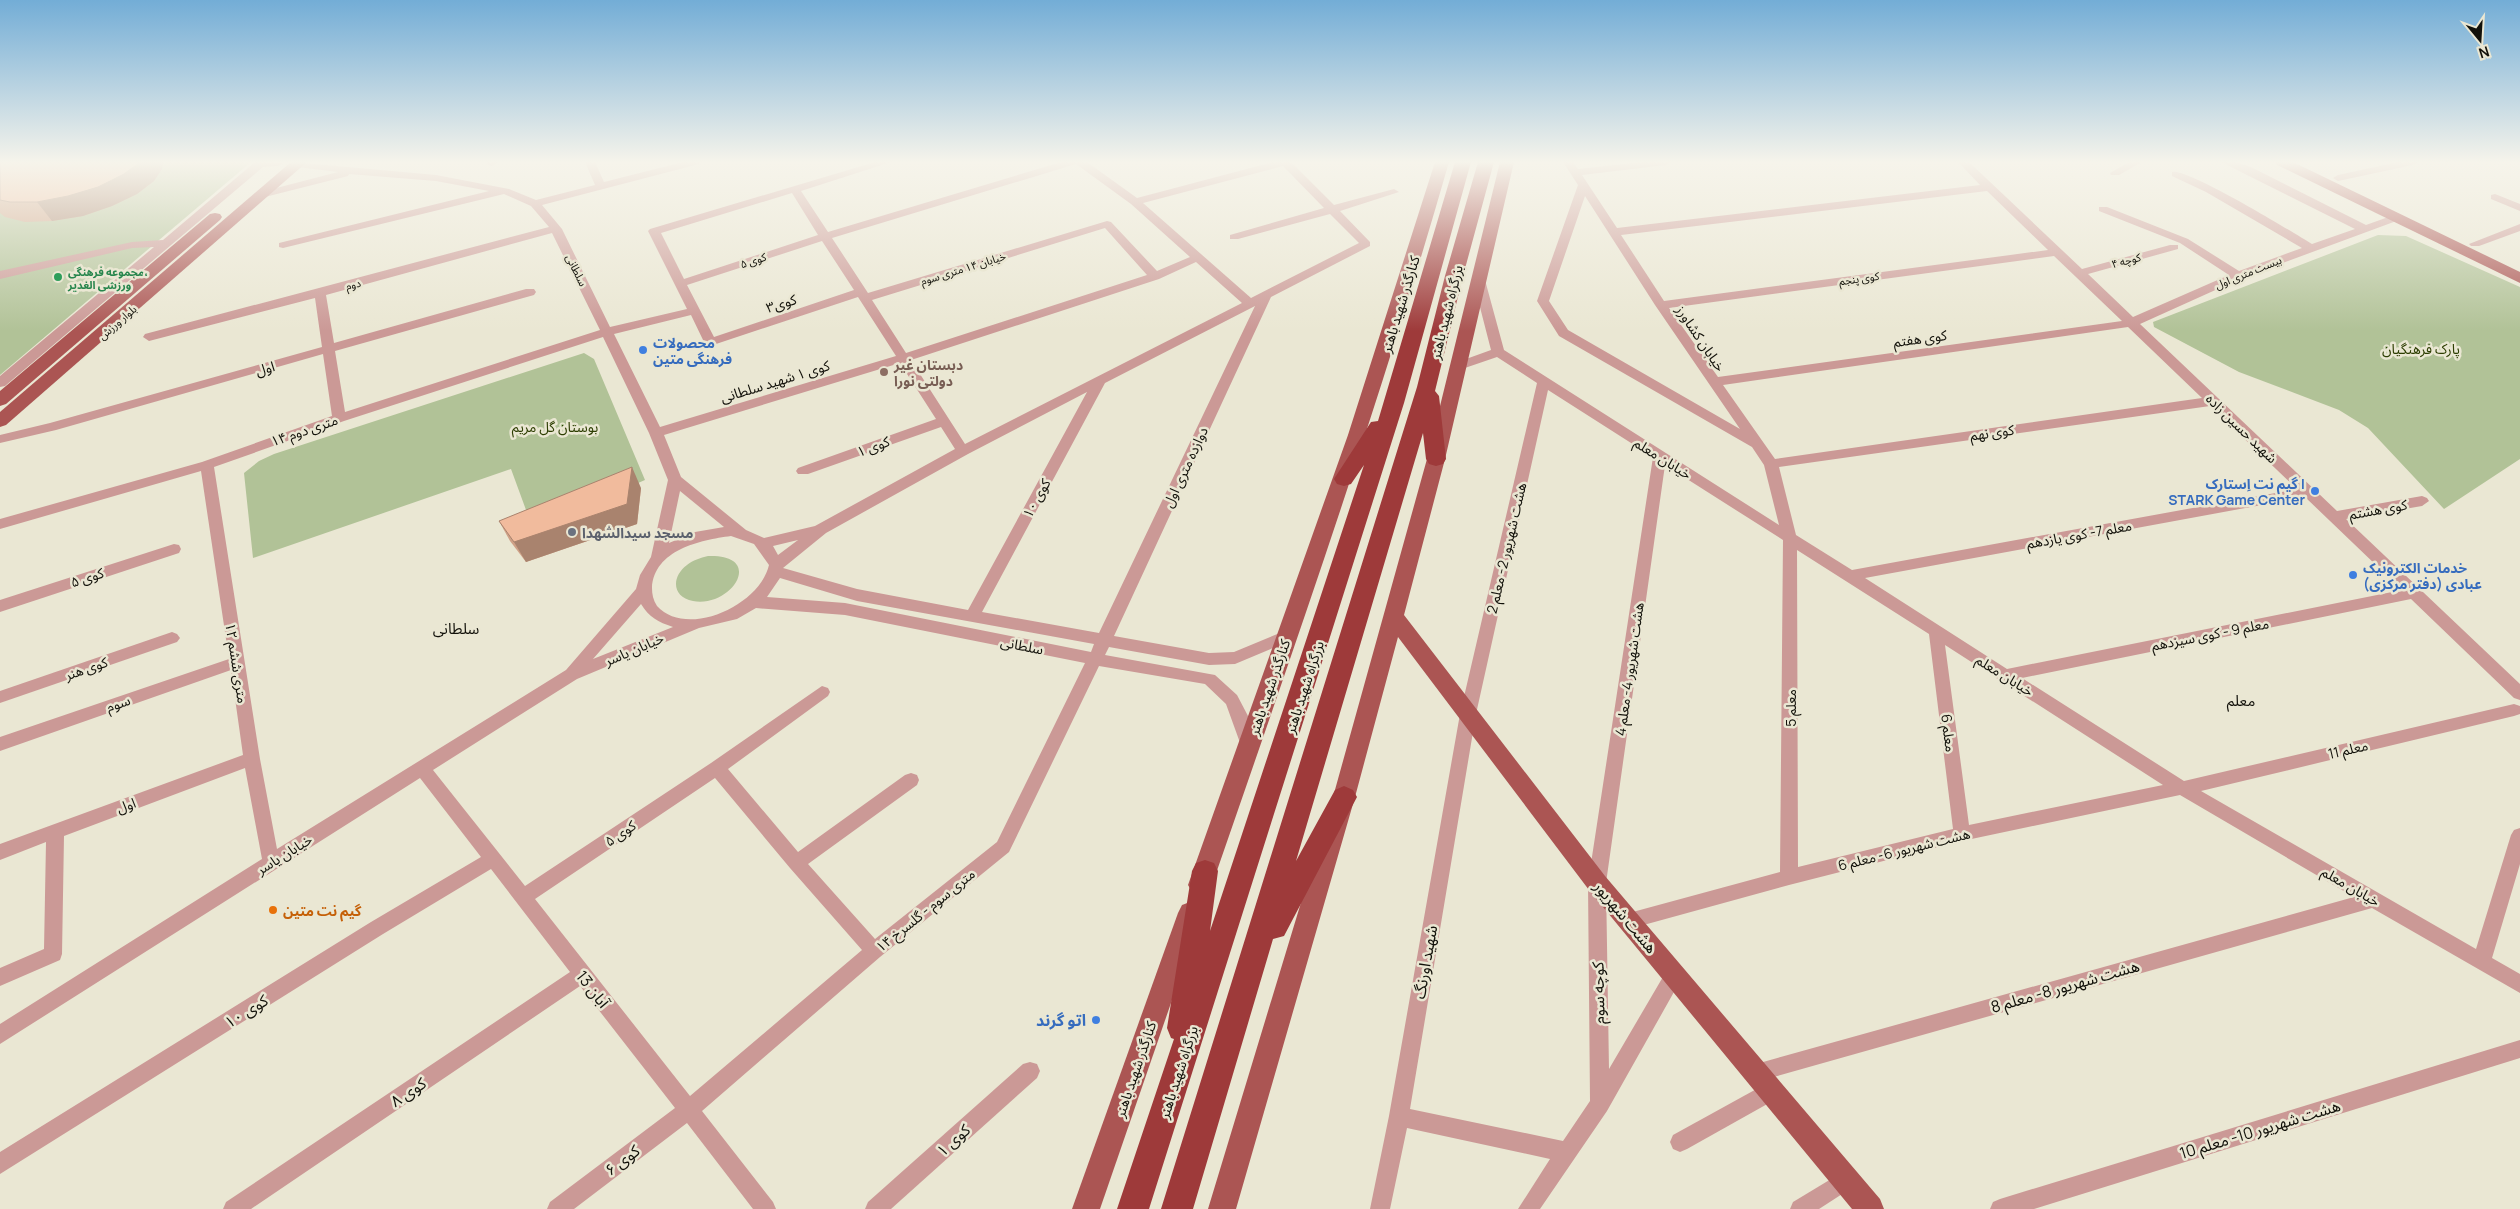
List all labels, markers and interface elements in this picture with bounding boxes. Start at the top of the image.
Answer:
north arrow [2455,15,2505,65]
text: N [2476,42,2492,63]
street label: خیابان ۱۴ متری سوم [919,248,1008,289]
street label: کوی ۵ [738,249,768,271]
street label: کوچه ۴ [2110,249,2143,272]
street label: سلطانی [563,251,591,289]
street label: بیست متری اول [2212,252,2284,292]
street label: کنارگذر شهید باهنر [1376,253,1424,356]
street label: بزرگراه شهید باهنر [1425,263,1467,362]
place label: مجموعه فرهنگی، ورزشی الغدیر [67,264,148,292]
street label: کوی پنجم [1838,268,1881,290]
marker: مجموعه فرهنگی، ورزشی الغدیر [52,271,64,283]
street label: دوم [344,275,363,294]
street label: کوی۳ [763,289,799,317]
street label: خیابان کشاورز [1671,300,1730,375]
street label: بلوار ورزش [95,301,139,343]
street label: کوی هفتم [1892,325,1949,353]
place label: محصولات فرهنگی متین [653,333,732,368]
park label: پارک فرهنگیان [2382,339,2460,359]
marker: محصولات فرهنگی متین [637,344,649,356]
street label: کوی ۱ شهید سلطانی [718,355,832,407]
place label: دبستان غیر دولتی نورا [893,355,963,390]
street label: اول [253,356,277,380]
marker: دبستان غیر دولتی نورا [878,366,890,378]
street label: شهید حسین زاده [2202,389,2282,467]
street label: ۱۴ متری دوم [268,410,341,452]
park label: بوستان گل مریم [512,417,598,438]
street label: کوی نهم [1969,419,2016,446]
street label: دوازده متری اول [1158,423,1212,510]
street label: کوی ۱ [854,431,892,461]
street label: خیابان معلم [1630,433,1695,485]
place label: گیم نت اِستارک | STARK Game Center [2168,474,2305,509]
street label: کوی ۱۰ [1018,475,1055,521]
street label: هشت شهریور 2- معلم 2 [1482,481,1532,616]
marker: گیم نت اِستارک | STARK Game Center [2309,485,2321,497]
street label: کوی هشتم [2347,494,2409,525]
street label: معلم 7- کوی یازدهم [2025,515,2133,555]
place label: مسجد سیدالشهدا [582,523,693,542]
marker: مسجد سیدالشهدا [566,526,578,538]
place label: خدمات الکترونیک عبادی (دفتر مرکزی) [2363,558,2482,593]
street label: کوی ۵ [68,563,106,591]
marker: خدمات الکترونیک عبادی (دفتر مرکزی) [2347,569,2359,581]
street label: هشت شهریور 4- معلم 4 [1610,601,1650,737]
street label: معلم 9 - کوی سیزدهم [2150,613,2271,657]
district label: سلطانی [433,618,479,639]
street label: ۱۲ متری ششم [219,621,253,705]
street label: خیابان یاسر [601,628,667,670]
street label: سلطانی [999,632,1045,658]
street label: کنارگذر شهید باهنر [1243,636,1294,738]
street label: بزرگراه شهید باهنر [1280,638,1328,737]
street label: خیابان معلم [1972,650,2037,702]
street label: کوی هنر [61,652,110,685]
street label: معلم 5 [1781,689,1802,727]
street label: سوم [103,690,133,718]
district label: معلم [2227,690,2255,712]
street label: معلم 6 [1935,713,1961,753]
street label: معلم 11 [2326,735,2370,765]
street label: اول [114,793,138,817]
street label: کوی ۵ [601,816,640,850]
street label: هشت شهریور 6- معلم 6 [1836,823,1973,877]
street label: خیابان یاسر [252,829,316,879]
street label: خیابان معلم [2317,862,2384,912]
street label: ۱۴ متری سوم - گلسرخ [871,864,980,958]
street label: هشت شهریور [1589,875,1663,958]
place label: گیم نت متین [283,901,362,922]
marker: گیم نت متین [267,904,279,916]
street label: شهید اورنگ [1408,923,1442,1001]
street label: هشت شهریور 8- معلم 8 [1988,954,2142,1020]
street label: کوچه سوم [1586,961,1612,1024]
street label: 13 آبان [571,966,615,1013]
street label: کوی ۱۰ [220,989,272,1033]
place label: اتو گرند [1036,1009,1086,1031]
marker: اتو گرند [1090,1014,1102,1026]
street label: کنارگذر شهید باهنر [1109,1018,1160,1120]
street label: بزرگراه شهید باهنر [1154,1023,1202,1122]
street label: کوی ۸ [386,1072,431,1112]
street label: هشت شهریور 10- معلم 10 [2177,1094,2344,1166]
street label: کوی ۱ [931,1119,975,1161]
street label: کوی ۶ [600,1139,644,1180]

